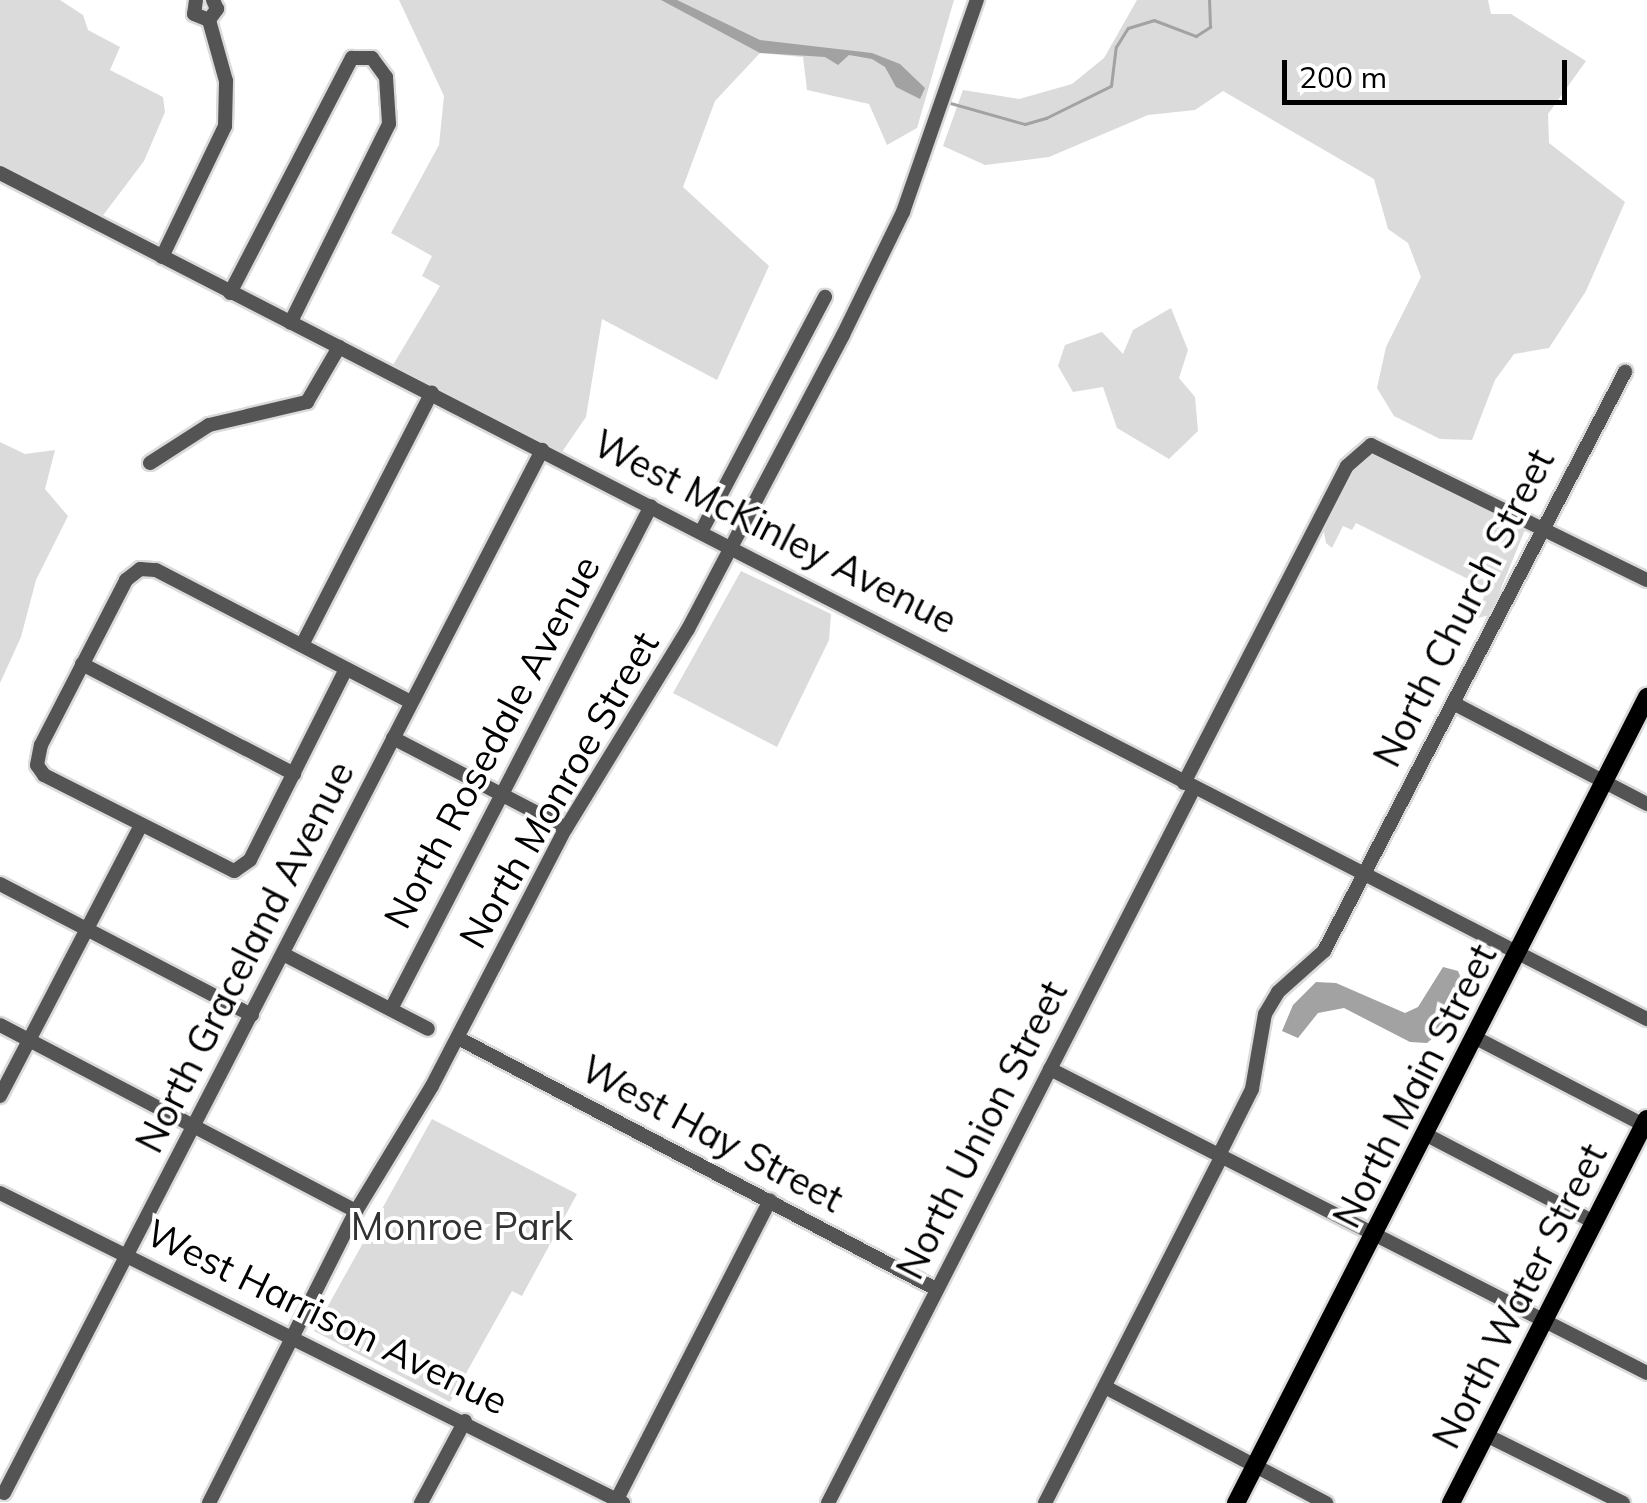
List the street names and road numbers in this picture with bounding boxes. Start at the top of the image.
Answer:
street label: West McKinley Avenue [586,421,964,643]
street label: North Church Street [1364,442,1564,774]
street label: North Rosedale Avenue [374,548,610,936]
street label: North Monroe Street [450,624,668,956]
street label: North Graceland Avenue [126,754,364,1160]
street label: North Main Street [1324,937,1506,1235]
street label: North Union Street [887,973,1077,1287]
street label: West Hay Street [574,1046,850,1222]
street label: North Water Street [1423,1136,1617,1456]
street label: West Harrison Avenue [139,1210,515,1424]

